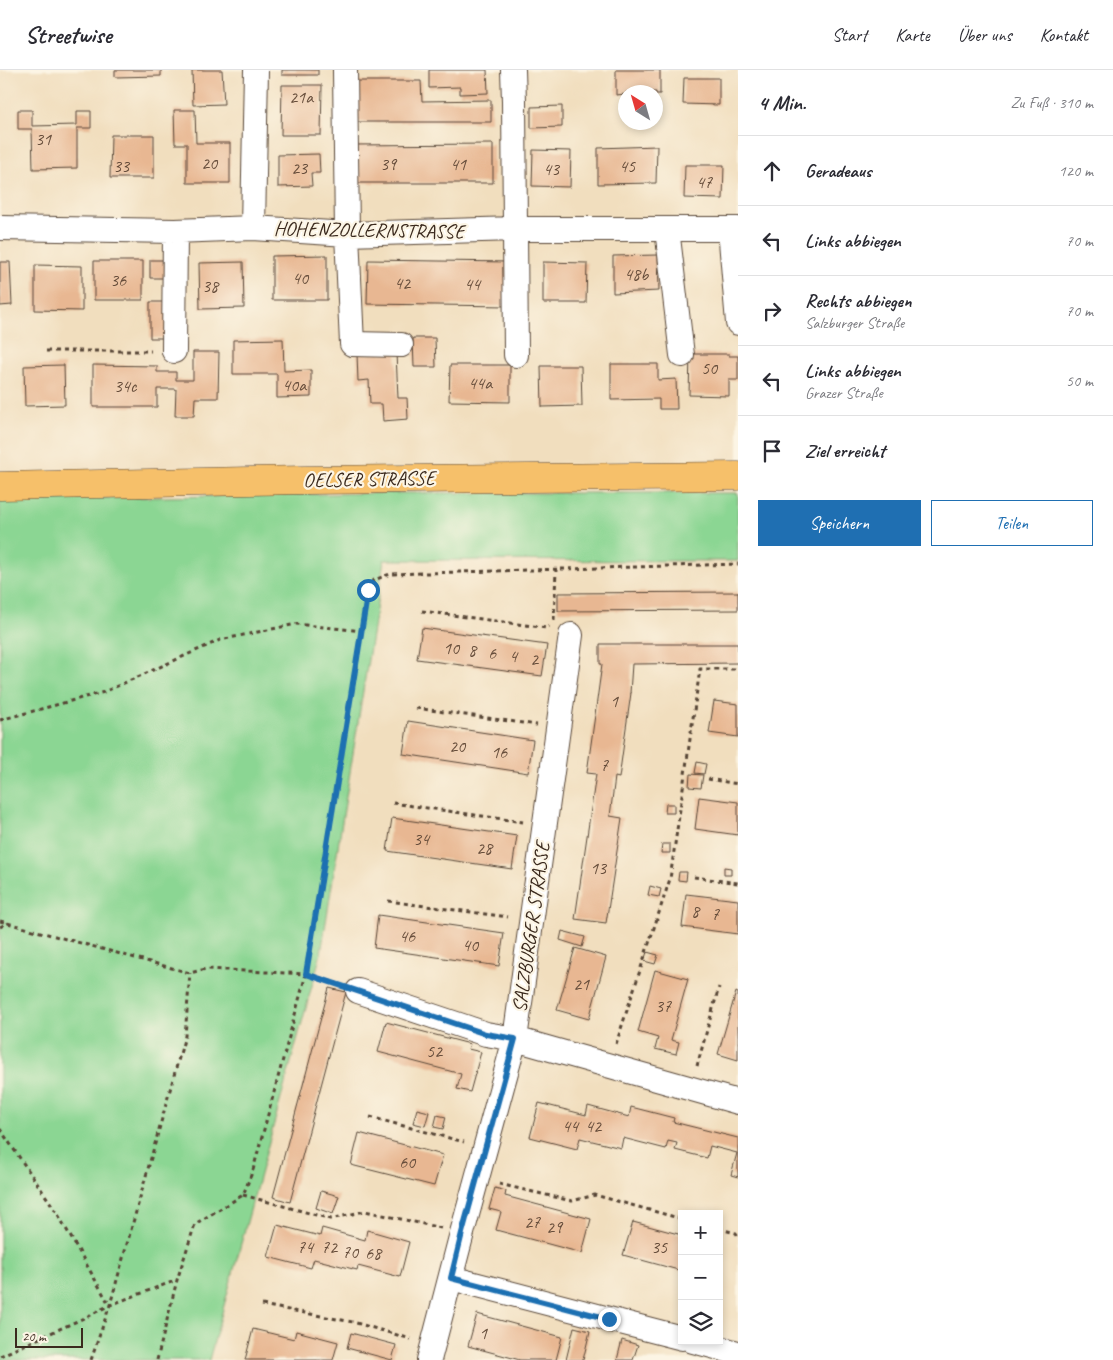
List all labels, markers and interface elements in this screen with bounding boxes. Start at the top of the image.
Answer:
text: Streetwise [25,20,111,50]
text: Start [832,24,867,46]
text: Karte [895,24,930,46]
text: Über uns [958,24,1012,46]
text: Kontakt [1040,24,1088,46]
north arrow [618,85,663,130]
house number: 21a [289,86,314,108]
text: 4 Min. [758,90,806,116]
text: Zu Fuß · 310 m [1010,93,1093,113]
house number: 31 [35,128,52,150]
house number: 20 [201,152,219,174]
house number: 39 [380,153,398,175]
house number: 41 [450,153,467,175]
house number: 33 [113,155,131,177]
house number: 45 [619,155,636,177]
house number: 23 [291,157,309,179]
icon: ahead [758,157,786,185]
house number: 43 [543,158,561,180]
text: Geradeaus [805,159,872,183]
text: 120 m [1059,161,1093,181]
house number: 47 [696,171,713,193]
street label: HOHENZOLLERNSTRASSE [274,216,467,244]
icon: left [758,227,786,255]
text: Links abbiegen [805,229,901,253]
text: 70 m [1066,231,1093,251]
house number: 48b [624,263,649,285]
house number: 40 [292,267,310,289]
house number: 36 [110,269,127,291]
house number: 42 [394,272,412,294]
house number: 44 [464,273,482,295]
house number: 38 [202,275,220,297]
text: Rechts abbiegen [805,289,911,313]
icon: right [758,297,786,325]
text: 70 m [1066,301,1093,321]
text: Salzburger Straße [805,313,904,333]
house number: 50 [701,357,719,379]
text: Links abbiegen [805,359,901,383]
icon: left [758,367,786,395]
text: 50 m [1066,371,1093,391]
house number: 44a [468,372,493,394]
house number: 40a [282,374,307,396]
house number: 34c [114,375,138,397]
text: Grazer Straße [805,383,883,403]
icon: arrive [758,437,786,465]
text: Ziel erreicht [805,439,885,463]
street label: OELSER STRASSE [303,465,438,493]
button: Speichern [758,500,921,546]
button: Teilen [931,500,1093,546]
route start [357,579,380,602]
house number: 10 [443,637,461,659]
house number: 8 [468,639,478,661]
house number: 6 [488,642,497,664]
house number: 4 [509,645,519,667]
house number: 2 [530,648,540,670]
house number: 1 [610,690,619,712]
house number: 20 [449,735,467,757]
house number: 16 [491,741,508,763]
house number: 7 [600,754,609,776]
house number: 34 [413,828,431,850]
house number: 28 [476,837,494,859]
street label: SALZBURGER STRASSE [507,837,556,1014]
house number: 13 [590,857,608,879]
house number: 8 [691,900,701,922]
house number: 7 [711,903,720,925]
house number: 46 [399,925,416,947]
house number: 40 [462,934,480,956]
house number: 21 [573,973,590,995]
house number: 37 [655,995,672,1017]
house number: 52 [426,1040,444,1062]
house number: 44 [562,1115,580,1137]
house number: 42 [585,1115,603,1137]
house number: 60 [399,1151,417,1173]
map controls [678,1210,723,1345]
button: + [678,1210,723,1255]
house number: 27 [524,1211,541,1233]
house number: 29 [546,1216,564,1238]
house number: 74 [297,1236,315,1258]
house number: 72 [321,1236,339,1258]
house number: 35 [651,1236,668,1258]
house number: 70 [342,1241,360,1263]
house number: 68 [365,1242,383,1264]
button: − [678,1255,723,1300]
button: layers [678,1300,723,1345]
route end [598,1308,621,1331]
house number: 1 [479,1322,488,1344]
scale bar [15,1325,82,1348]
text: 20 m [22,1328,46,1345]

